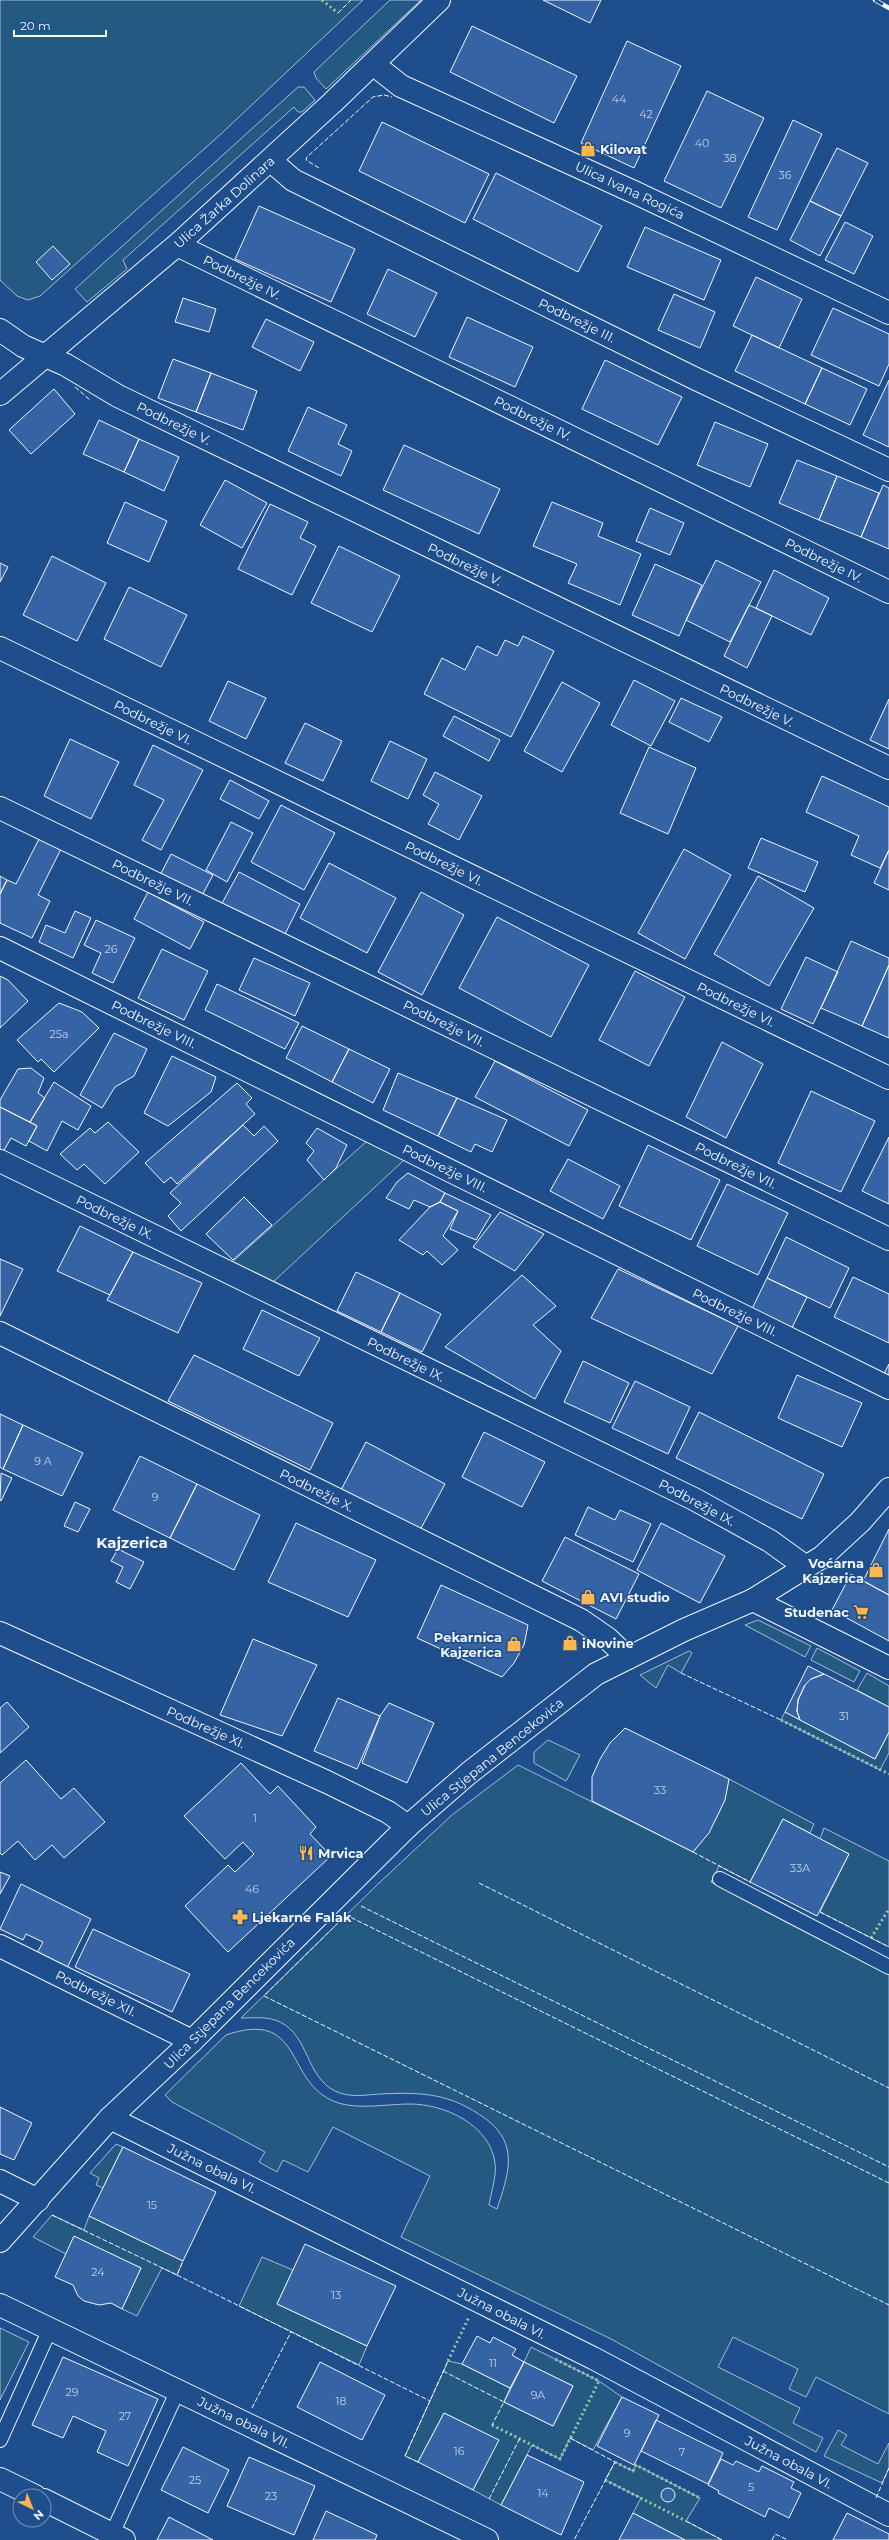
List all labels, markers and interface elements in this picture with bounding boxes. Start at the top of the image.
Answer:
scale bar [14,12,106,38]
text: 20 m [20,18,51,33]
house number: 44 [612,92,627,106]
house number: 42 [639,107,653,121]
house number: 40 [695,136,709,150]
shop icon: Kilovat [579,140,597,158]
place label: Kilovat [600,141,647,157]
house number: 38 [723,151,737,165]
street label: Ulica Žarka Dolinara [170,152,278,252]
street label: Ulica Ivana Rogića [573,158,687,222]
house number: 36 [779,168,792,182]
street label: Podbrežje IV. [201,251,284,303]
street label: Podbrežje III. [536,294,618,346]
street label: Podbrežje IV. [492,392,575,444]
street label: Podbrežje V. [134,398,214,448]
street label: Podbrežje IV. [783,534,866,586]
street label: Podbrežje V. [425,539,505,589]
street label: Podbrežje V. [717,680,797,730]
street label: Podbrežje VI. [111,696,195,748]
street label: Podbrežje VI. [402,837,486,889]
street label: Podbrežje VII. [110,855,197,909]
house number: 26 [105,942,118,956]
street label: Podbrežje VI. [694,978,778,1030]
street label: Podbrežje VIII. [109,996,199,1052]
street label: Podbrežje VII. [401,996,488,1050]
house number: 25a [50,1027,68,1041]
street label: Podbrežje VII. [693,1138,780,1192]
street label: Podbrežje VIII. [400,1140,490,1196]
street label: Podbrežje IX. [74,1191,157,1243]
street label: Podbrežje VIII. [690,1284,780,1340]
street label: Podbrežje IX. [365,1333,448,1385]
house number: 9 A [34,1454,52,1468]
street label: Podbrežje X. [277,1465,357,1515]
street label: Podbrežje IX. [656,1475,738,1529]
house number: 9 [152,1490,159,1504]
district label: Kajzerica [96,1533,168,1552]
place label: Voćarna Kajzerica [802,1555,864,1586]
shop icon: Voćarna Kajzerica [867,1561,885,1579]
shop icon: AVI studio [579,1588,597,1606]
place label: AVI studio [599,1589,670,1605]
supermarket icon: Studenac [852,1603,870,1621]
place label: Studenac [784,1604,849,1620]
place label: Pekarnica Kajzerica [434,1629,502,1660]
shop icon: iNovine [561,1634,579,1652]
shop icon: Pekarnica Kajzerica [505,1635,523,1653]
place label: iNovine [582,1635,634,1651]
street label: Ulica Stjepana Bencekovića [417,1694,567,1820]
street label: Podbrežje XI. [164,1703,248,1752]
house number: 31 [839,1709,849,1723]
house number: 33 [654,1783,666,1797]
house number: 1 [253,1811,257,1825]
restaurant icon: Mrvica [297,1844,315,1862]
place label: Mrvica [318,1845,364,1861]
house number: 33A [790,1861,810,1875]
house number: 46 [245,1882,259,1896]
pharmacy icon: Ljekarne Falak [231,1908,249,1926]
place label: Ljekarne Falak [252,1909,352,1925]
street label: Ulica Stjepana Bencekovića [160,1934,298,2072]
street label: Podbrežje XII. [53,1966,139,2020]
street label: Južna obala VI. [164,2139,259,2196]
house number: 15 [147,2198,157,2212]
house number: 24 [91,2265,105,2279]
street label: Južna obala VI. [454,2284,549,2342]
house number: 13 [331,2288,341,2302]
house number: 11 [489,2356,497,2370]
house number: 29 [66,2385,79,2399]
house number: 9A [531,2388,545,2402]
street label: Južna obala VII. [194,2392,293,2451]
house number: 18 [336,2394,347,2408]
house number: 27 [119,2409,131,2423]
house number: 9 [624,2426,631,2440]
street label: Južna obala VI. [742,2432,836,2492]
house number: 16 [454,2444,465,2458]
house number: 7 [679,2445,685,2459]
house number: 25 [189,2473,201,2487]
house number: 5 [748,2480,754,2494]
house number: 14 [537,2486,549,2500]
north arrow [12,2488,52,2528]
house number: 23 [265,2489,277,2503]
text: N [31,2507,47,2523]

